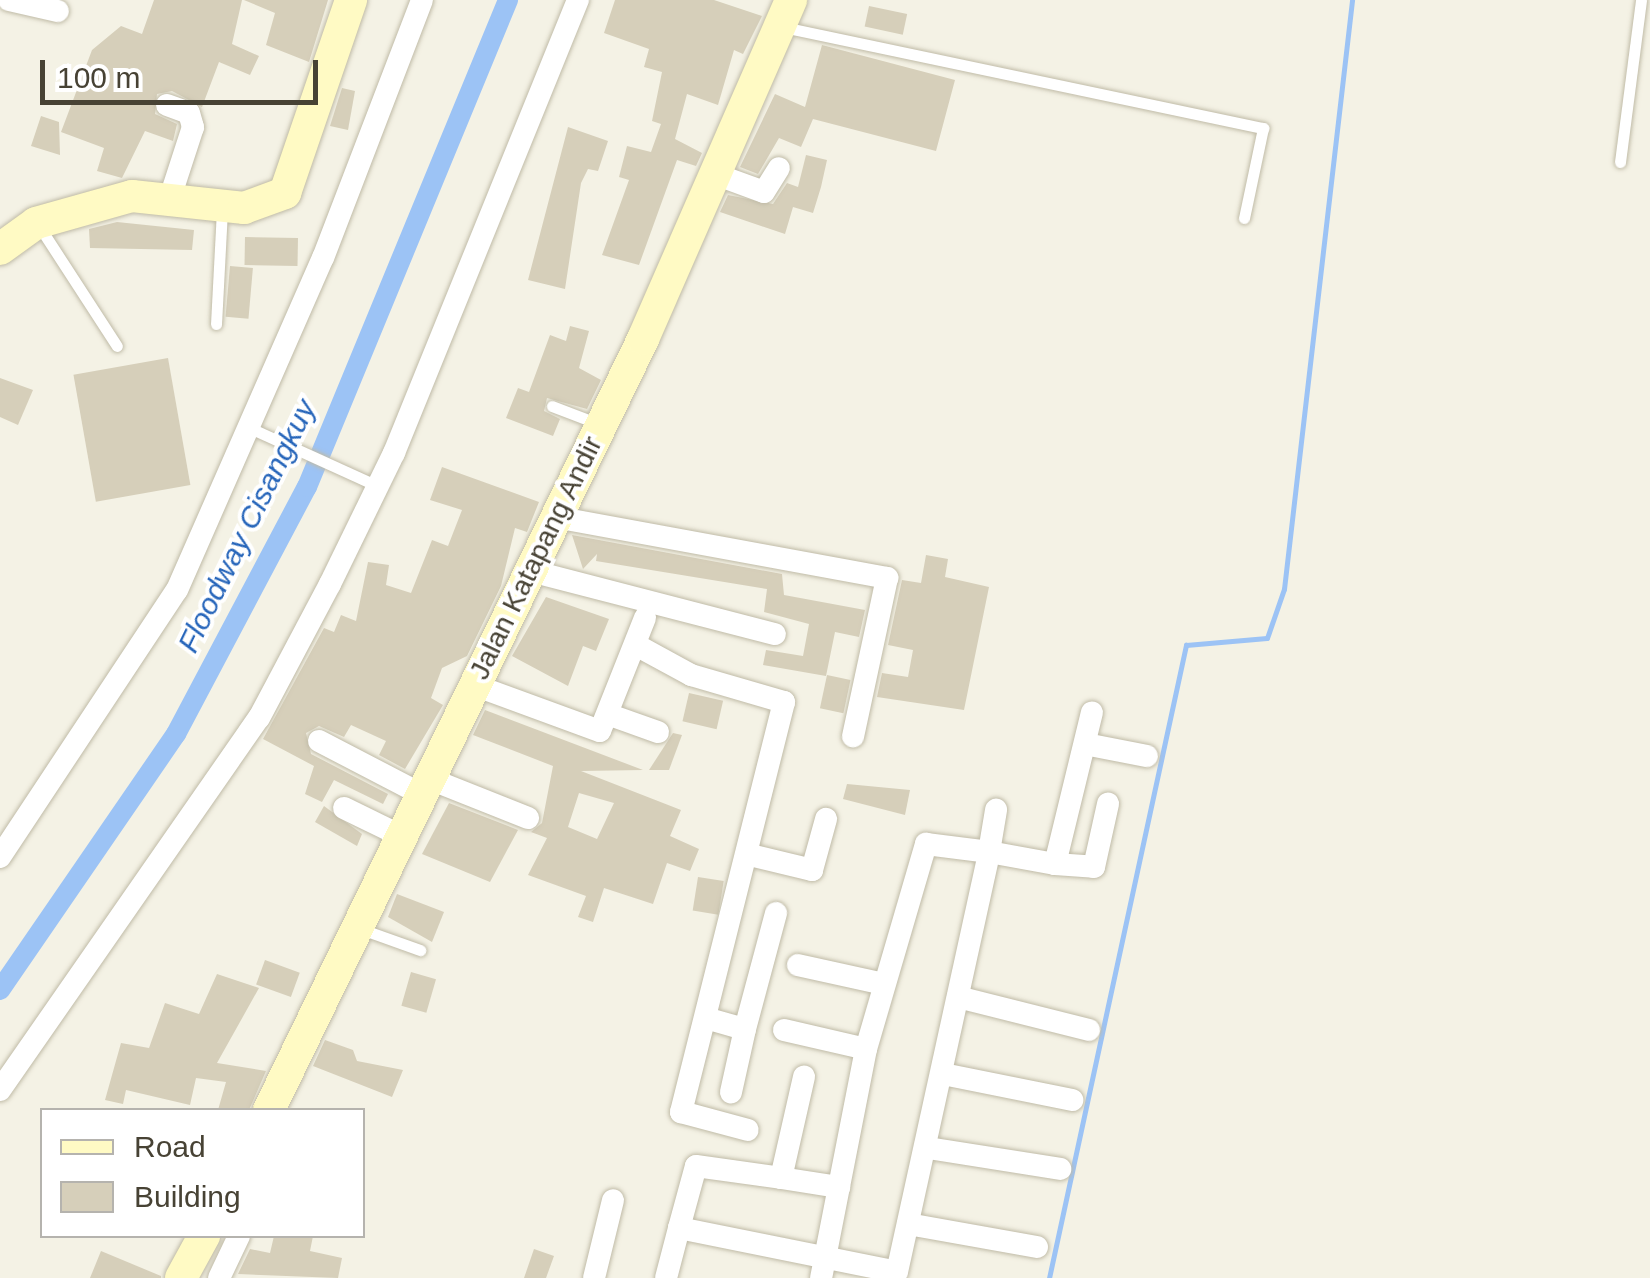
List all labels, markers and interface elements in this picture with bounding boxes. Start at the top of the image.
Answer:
scale bar [45,40,322,102]
text: 100 m [57,61,140,94]
water label: Floodway Cisangkuy [170,394,324,658]
street label: Jalan Katapang Andir [462,430,610,686]
legend [40,1108,365,1238]
text: Road [134,1130,206,1163]
text: Building [134,1180,241,1213]

